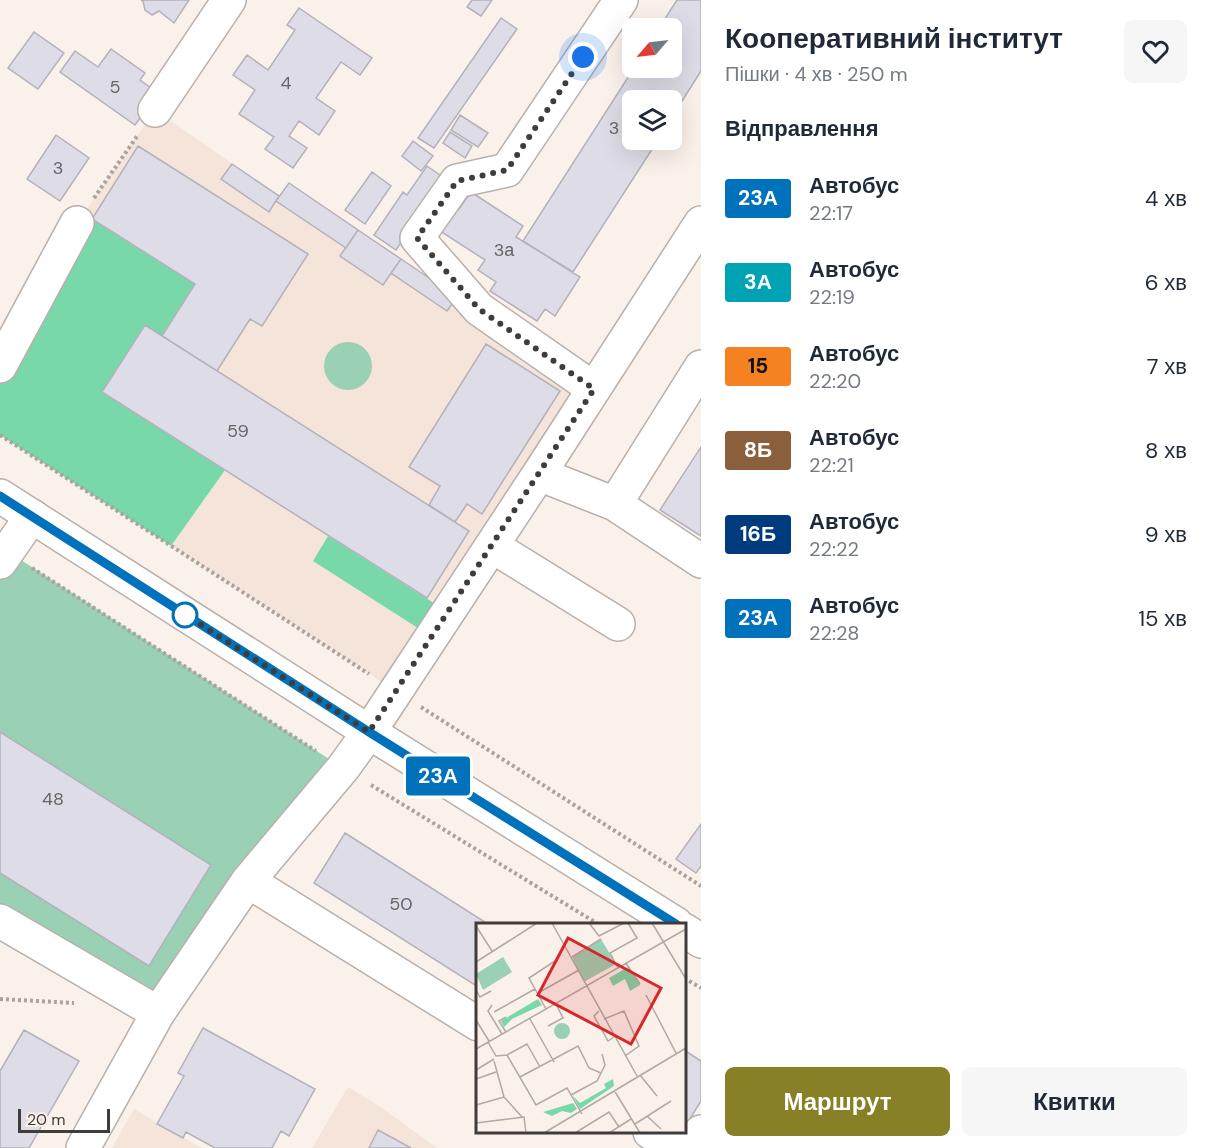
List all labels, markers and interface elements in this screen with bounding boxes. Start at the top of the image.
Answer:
north arrow [622,18,682,78]
map controls [622,18,682,150]
text: Кооперативний інститут [725,20,1063,57]
button: heart [1124,20,1187,83]
your location [568,42,598,72]
text: Пішки · 4 хв · 250 m [725,61,908,87]
house number: 4 [281,71,292,95]
house number: 5 [110,75,120,99]
button: layers [622,90,682,150]
text: Відправлення [725,114,879,143]
house number: 3 [609,116,619,140]
house number: 3 [53,156,63,180]
text: Автобус [809,171,899,200]
text: 23А [738,184,778,212]
text: 4 хв [1145,184,1187,213]
text: 22:17 [809,200,853,226]
house number: 3а [494,238,515,262]
text: Автобус [809,255,899,284]
text: 3А [744,268,772,296]
text: 6 хв [1145,268,1187,297]
text: 22:19 [809,284,855,310]
text: Автобус [809,339,899,368]
text: 15 [748,352,768,380]
text: 7 хв [1147,352,1187,381]
text: 22:20 [809,368,861,394]
house number: 59 [227,419,249,443]
text: Автобус [809,423,899,452]
text: 8Б [744,436,772,464]
text: 8 хв [1145,436,1187,465]
text: 22:21 [809,452,854,478]
text: Автобус [809,507,899,536]
text: 16Б [740,520,776,548]
text: 9 хв [1145,520,1187,549]
text: 22:22 [809,536,859,562]
text: Автобус [809,591,899,620]
unlabelled marker [172,602,198,628]
text: 23А [738,604,778,632]
text: 15 хв [1138,604,1187,633]
text: 22:28 [809,620,859,646]
line badge: 23А [404,756,472,796]
text: 23А [418,762,458,790]
house number: 48 [42,787,64,811]
house number: 50 [389,892,413,916]
inset map [476,923,686,1133]
button: Маршрут [725,1067,950,1136]
button: Квитки [962,1067,1187,1136]
scale bar [18,1106,110,1134]
text: 20 m [27,1109,66,1130]

